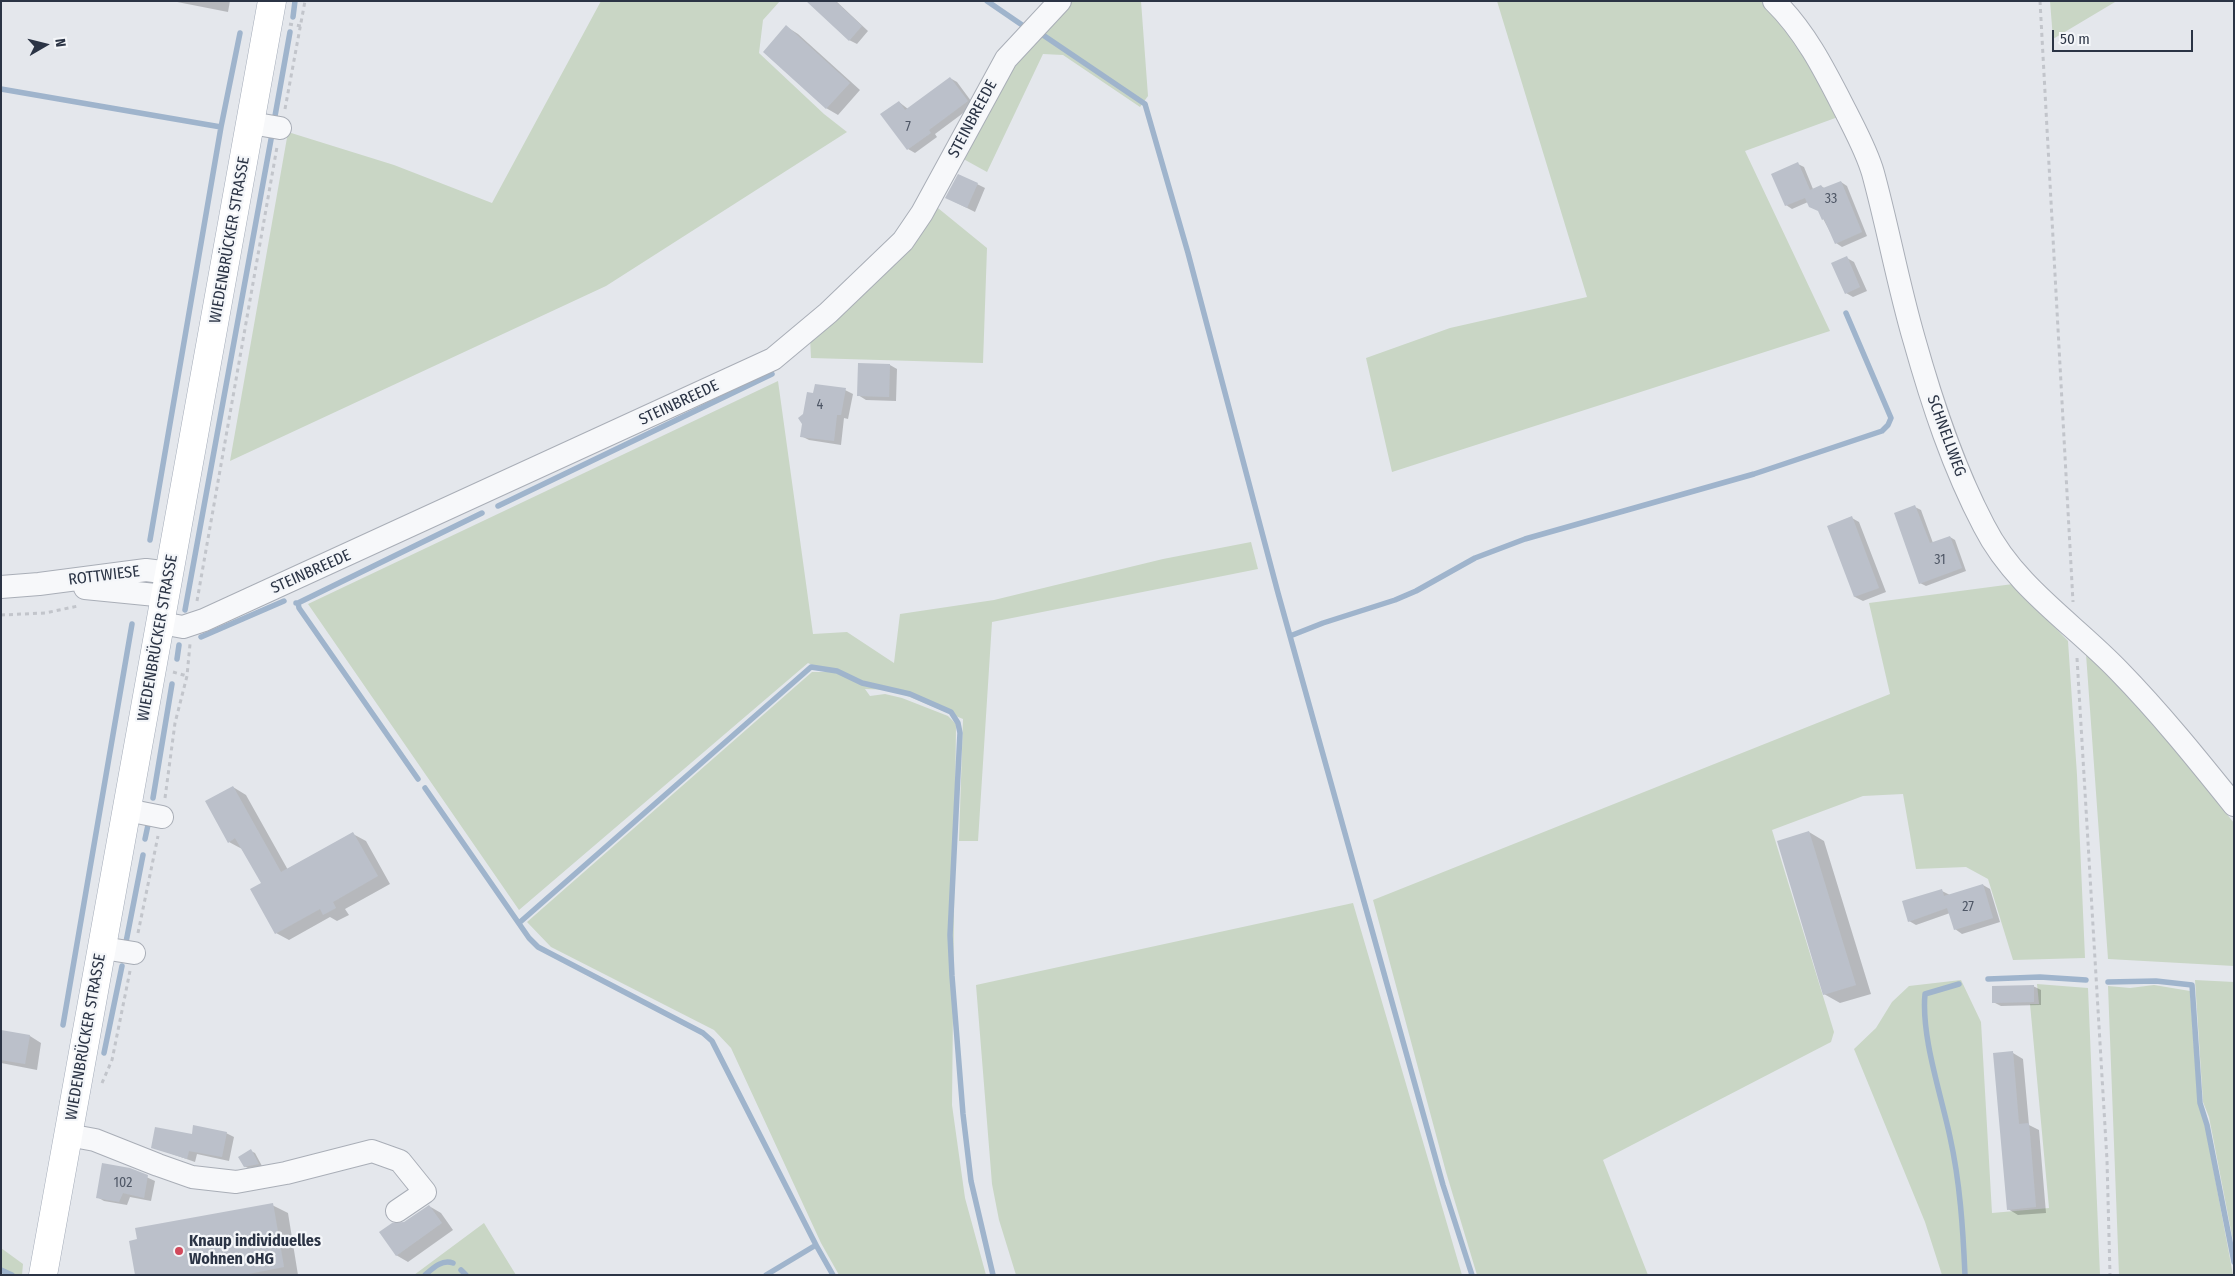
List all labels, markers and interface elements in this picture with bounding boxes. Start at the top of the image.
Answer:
north arrow [20,20,70,70]
scale bar [2055,20,2196,52]
text: 50 m [2060,30,2090,48]
text: N [51,37,69,48]
street label: STEINBREEDE [944,77,1002,161]
house number: 7 [905,119,911,135]
street label: WIEDENBRÜCKER STRASSE [206,155,254,325]
house number: 33 [1825,191,1837,207]
street label: STEINBREEDE [636,376,722,430]
street label: SCHNELLWEG [1922,393,1970,479]
house number: 4 [817,397,823,413]
street label: STEINBREEDE [268,546,354,598]
house number: 31 [1934,552,1946,568]
street label: WIEDENBRÜCKER STRASSE [134,553,182,723]
street label: ROTTWIESE [67,562,141,590]
house number: 27 [1962,899,1974,915]
street label: WIEDENBRÜCKER STRASSE [62,952,110,1122]
house number: 102 [114,1175,132,1191]
place label: Knaup individuelles Wohnen oHG [189,1232,321,1270]
marker: Knaup individuelles Wohnen oHG [173,1245,185,1257]

